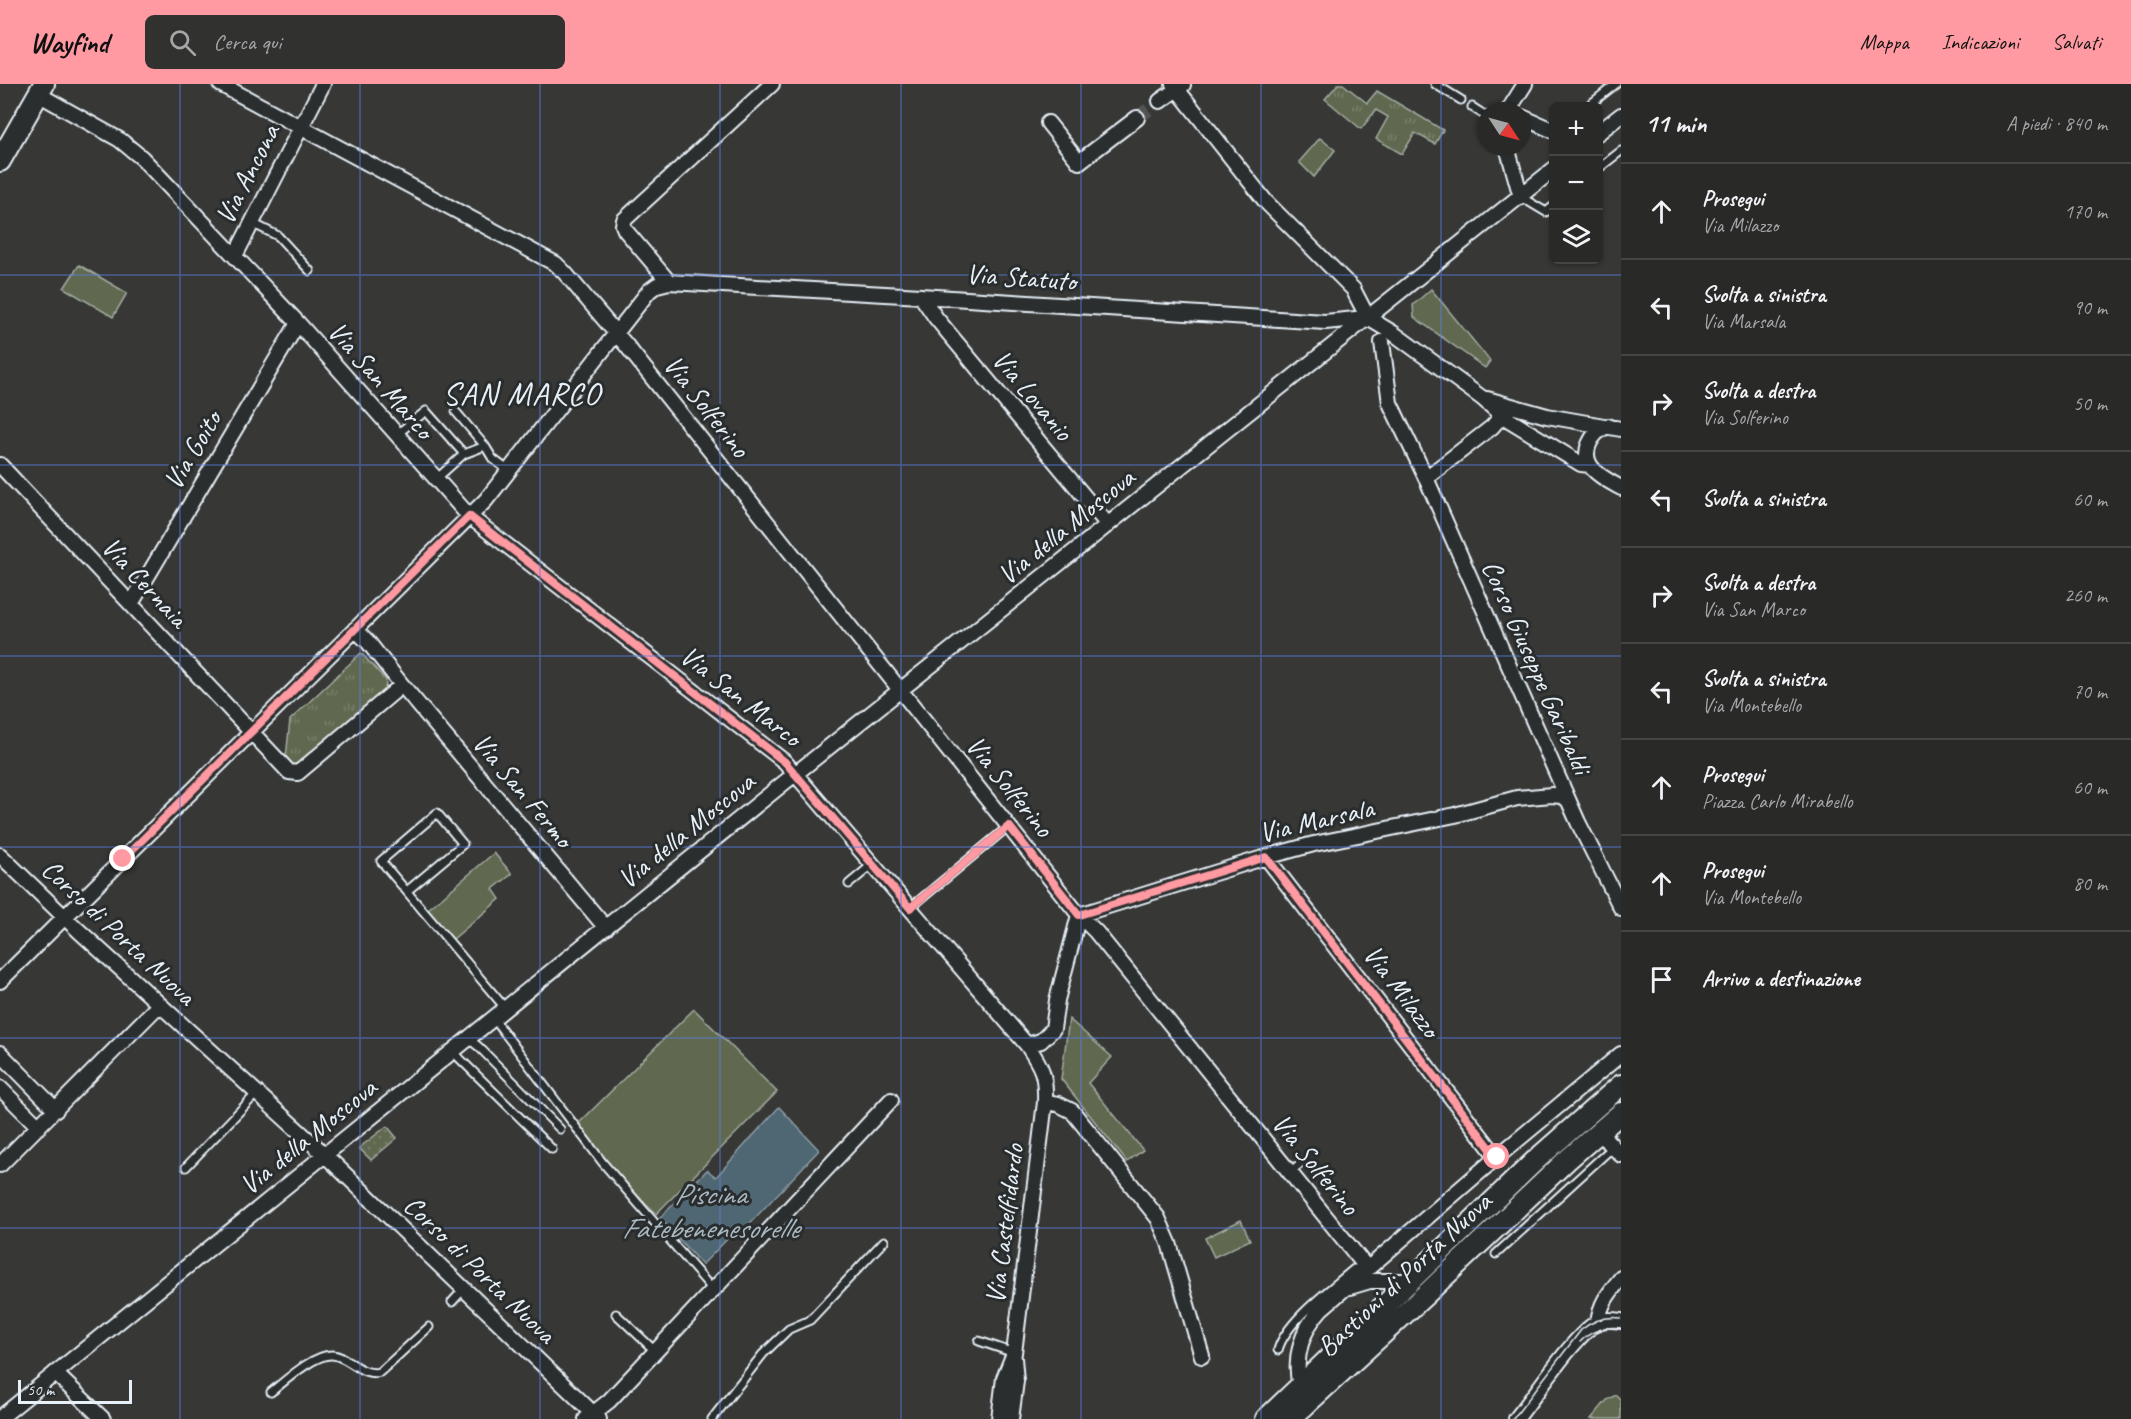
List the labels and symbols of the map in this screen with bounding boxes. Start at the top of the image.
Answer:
north arrow [1477,102,1531,156]
street label: Via Ancona [207,116,288,230]
street label: Via Statuto [965,256,1080,299]
street label: Via San Marco [320,314,444,448]
street label: Via Lovanio [985,342,1082,449]
street label: Via Solferino [656,348,759,466]
district label: SAN MARCO [443,373,603,414]
street label: Via Goito [155,402,231,496]
street label: Via della Moscova [990,459,1143,592]
street label: Via Cernaia [94,529,197,636]
street label: Corso Giuseppe Garibaldi [1474,555,1601,783]
street label: Via San Marco [673,638,811,756]
street label: Via San Fermo [465,726,583,857]
street label: Via Solferino [959,728,1063,845]
street label: Via della Moscova [610,763,763,896]
street label: Via Marsala [1255,789,1378,850]
route end [109,845,135,871]
street label: Corso di Porta Nuova [35,852,205,1014]
street label: Via Milazzo [1356,938,1450,1047]
street label: Via della Moscova [232,1069,385,1202]
street label: Via Solferino [1265,1106,1369,1223]
street label: Via Castelfidardo [977,1140,1031,1306]
route start [1483,1143,1509,1169]
water label: Piscina Fatebenenesorelle [622,1175,802,1247]
street label: Bastioni di Porta Nuova [1309,1183,1500,1364]
street label: Corso di Porta Nuova [396,1188,565,1352]
scale bar [18,1377,132,1404]

